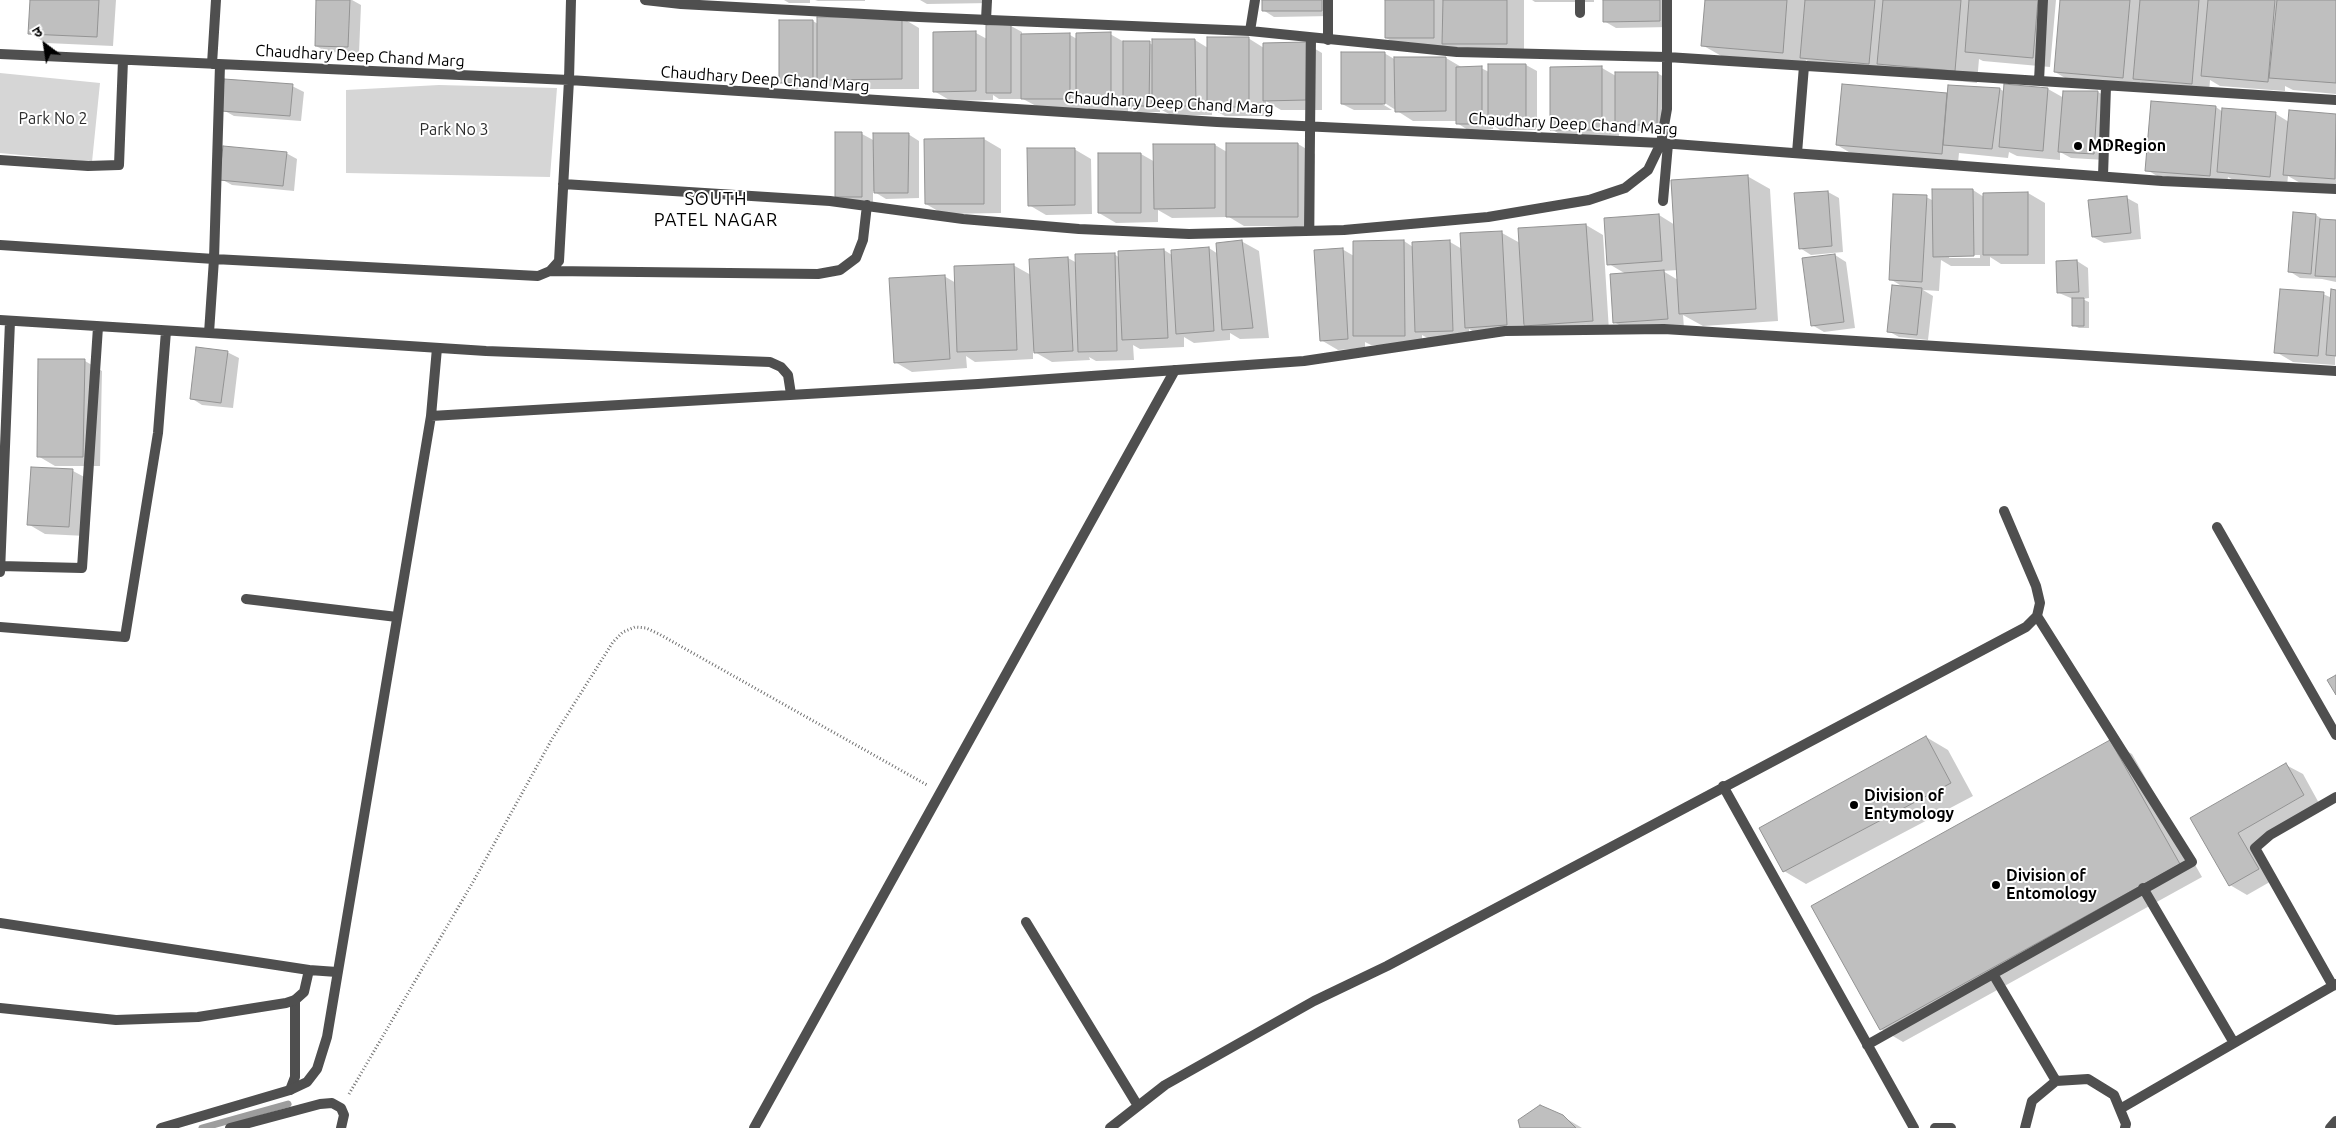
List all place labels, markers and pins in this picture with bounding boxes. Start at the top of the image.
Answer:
place label: MDRegion [2088,136,2166,156]
marker: MDRegion [2072,140,2084,152]
place label: Division of Entymology [1864,786,1954,824]
marker: Division of Entymology [1848,799,1860,811]
place label: Division of Entomology [2006,866,2097,904]
marker: Division of Entomology [1990,879,2002,891]

